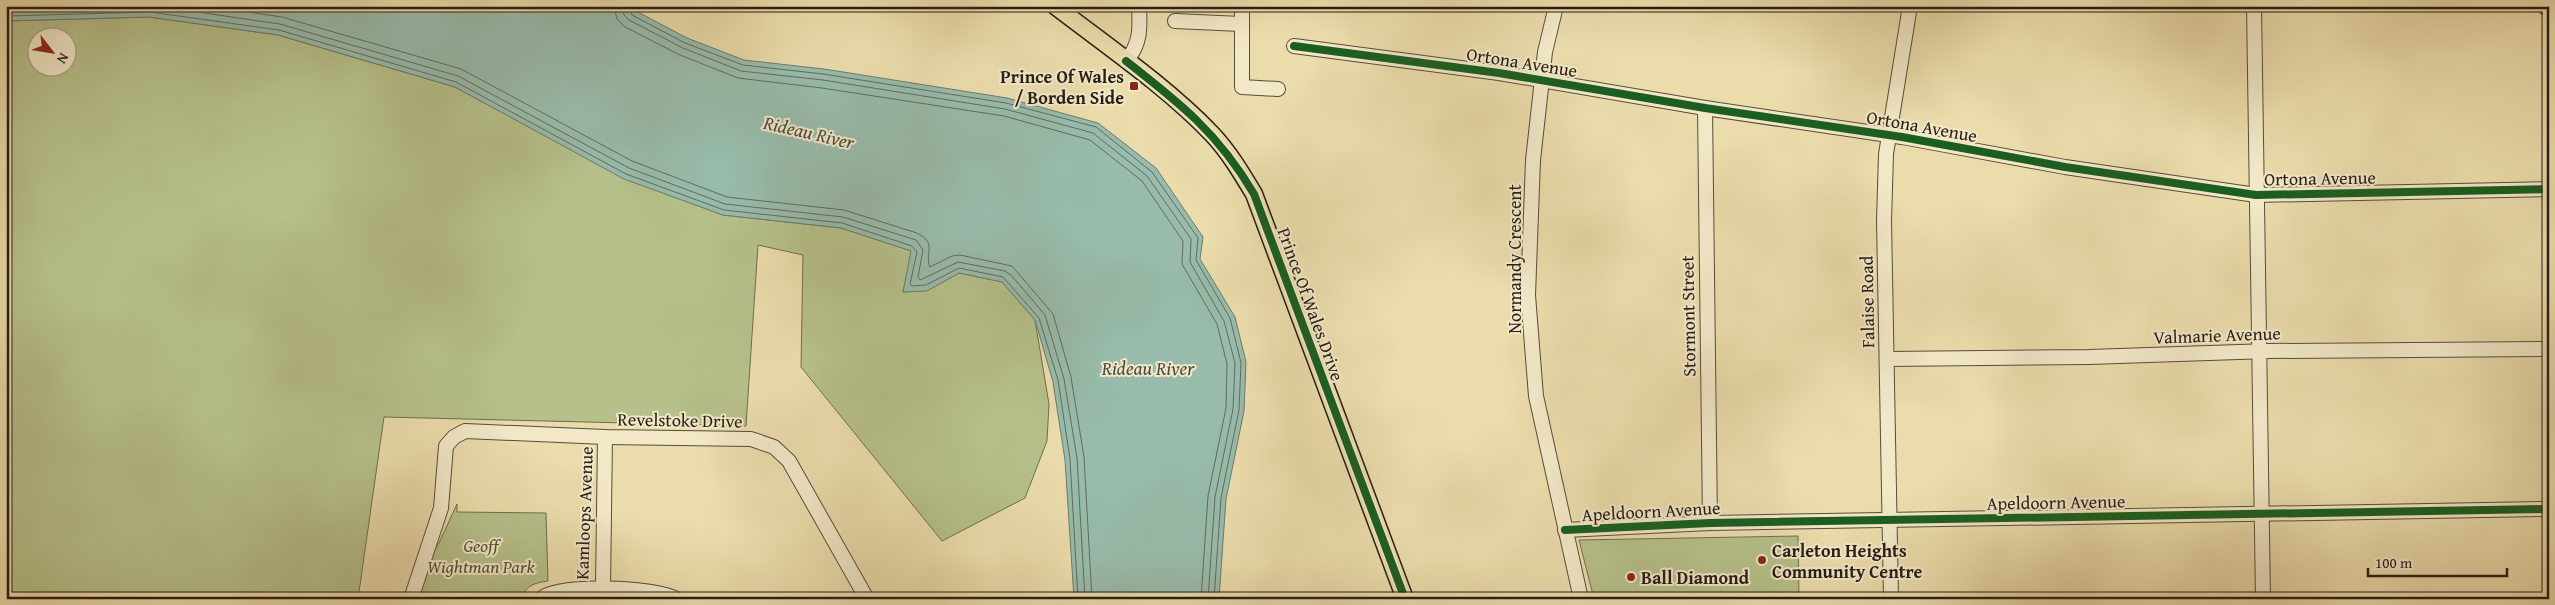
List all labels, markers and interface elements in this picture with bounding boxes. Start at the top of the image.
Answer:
north arrow [28,28,78,78]
street label: Ortona Avenue [1465,40,1579,84]
text: N [52,50,74,68]
place label: Prince Of Wales / Borden Side [1000,63,1124,111]
marker: Prince Of Wales / Borden Side [1128,80,1140,92]
street label: Ortona Avenue [1865,103,1979,149]
water label: Rideau River [760,108,858,156]
street label: Ortona Avenue [2264,164,2376,192]
street label: Normandy Crescent [1501,184,1528,334]
street label: Prince Of Wales Drive [1271,224,1351,384]
street label: Stormont Street [1673,254,1703,377]
street label: Falaise Road [1853,255,1881,348]
street label: Valmarie Avenue [2153,319,2281,351]
water label: Rideau River [1101,354,1195,382]
street label: Revelstoke Drive [617,405,743,435]
street label: Kamloops Avenue [568,446,600,580]
street label: Apeldoorn Avenue [1986,487,2126,517]
street label: Apeldoorn Avenue [1581,494,1721,528]
park label: Geoff Wightman Park [427,532,536,580]
place label: Carleton Heights Community Centre [1772,537,1923,585]
scale bar [2368,545,2506,577]
text: 100 m [2375,552,2413,573]
marker: Carleton Heights Community Centre [1756,554,1768,566]
place label: Ball Diamond [1641,564,1750,591]
marker: Ball Diamond [1625,571,1637,583]

